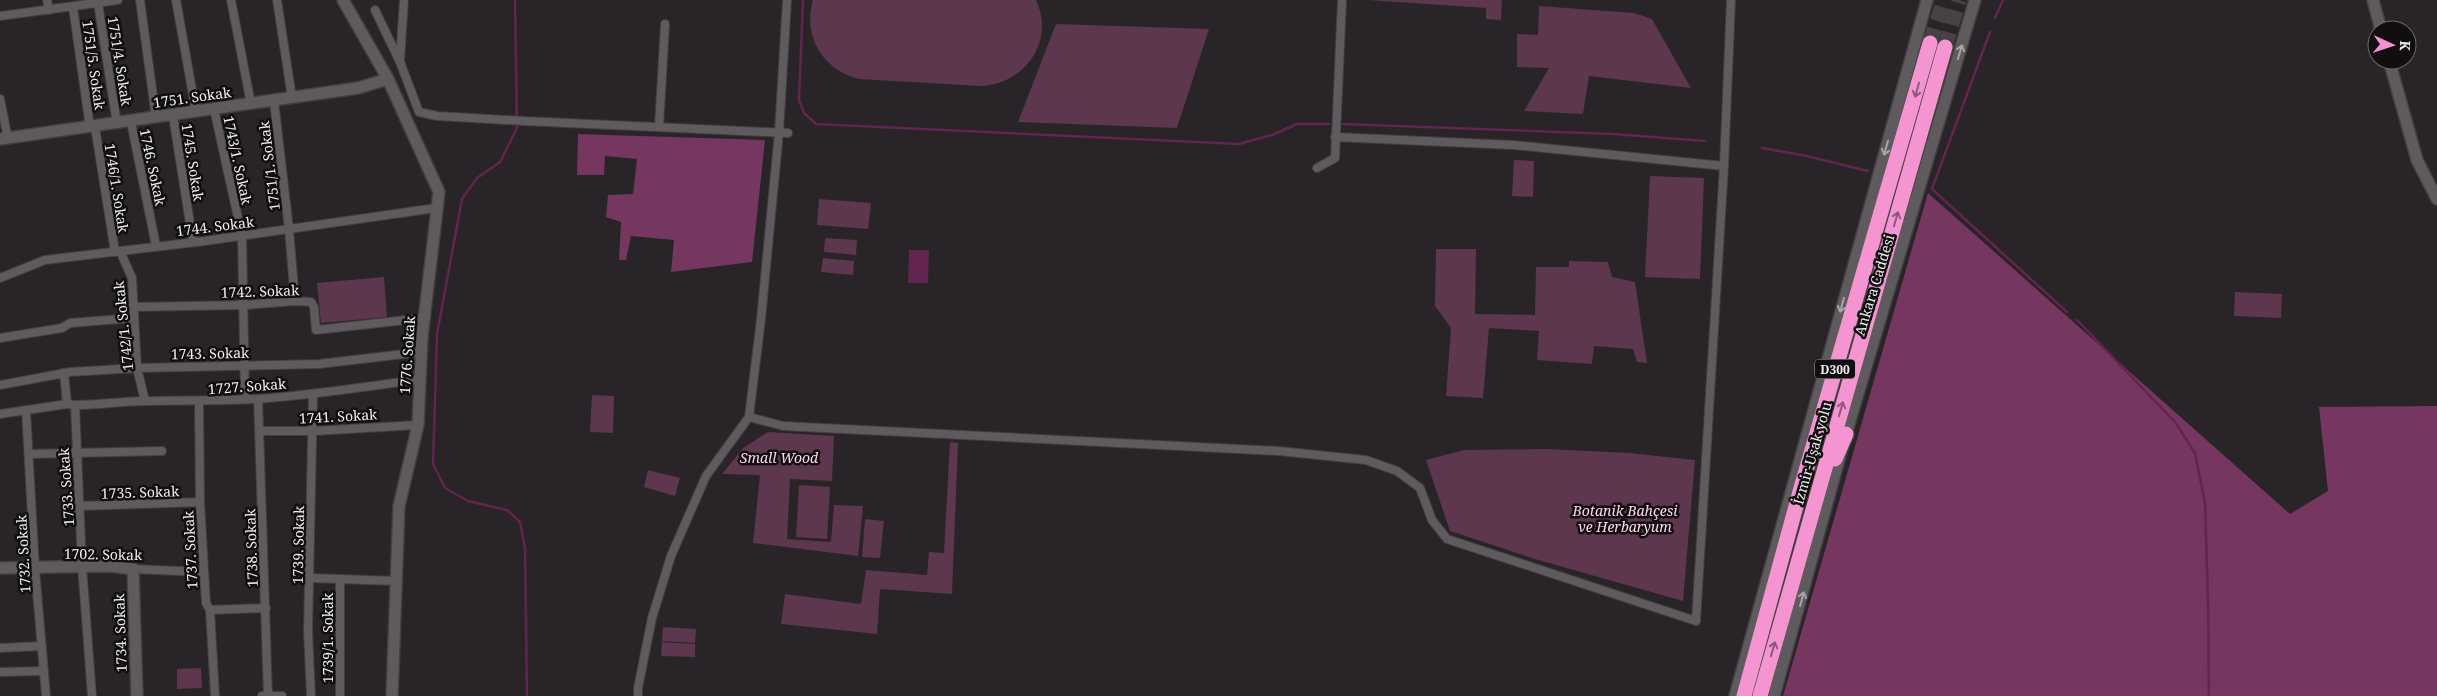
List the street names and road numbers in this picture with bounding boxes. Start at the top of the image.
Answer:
street label: 1751/4. Sokak [104,15,137,108]
street label: 1751/5. Sokak [78,19,110,112]
street label: 1751. Sokak [152,82,233,112]
street label: 1743/1. Sokak [219,114,257,207]
street label: 1751/1. Sokak [254,119,284,212]
street label: 1745. Sokak [177,122,209,203]
street label: 1746. Sokak [136,127,171,208]
street label: 1746/1. Sokak [101,142,134,235]
street label: 1744. Sokak [175,212,256,240]
street label: Ankara Caddesi [1850,232,1899,338]
street label: 1742/1. Sokak [109,279,137,372]
street label: 1742. Sokak [220,280,300,302]
street label: 1776. Sokak [395,314,419,395]
street label: 1743. Sokak [171,343,250,363]
road number: D300 [1815,359,1855,378]
street label: 1727. Sokak [207,374,288,398]
street label: İzmir-Uşak yolu [1788,399,1836,507]
street label: 1741. Sokak [298,404,378,428]
street label: 1733. Sokak [54,446,78,527]
street label: 1735. Sokak [100,481,180,503]
street label: 1739. Sokak [288,505,308,584]
street label: 1738. Sokak [240,508,262,588]
street label: 1737. Sokak [178,510,202,590]
street label: 1732. Sokak [11,514,35,594]
street label: 1702. Sokak [64,544,143,564]
street label: 1739/1. Sokak [318,592,337,683]
street label: 1734. Sokak [109,593,131,673]

